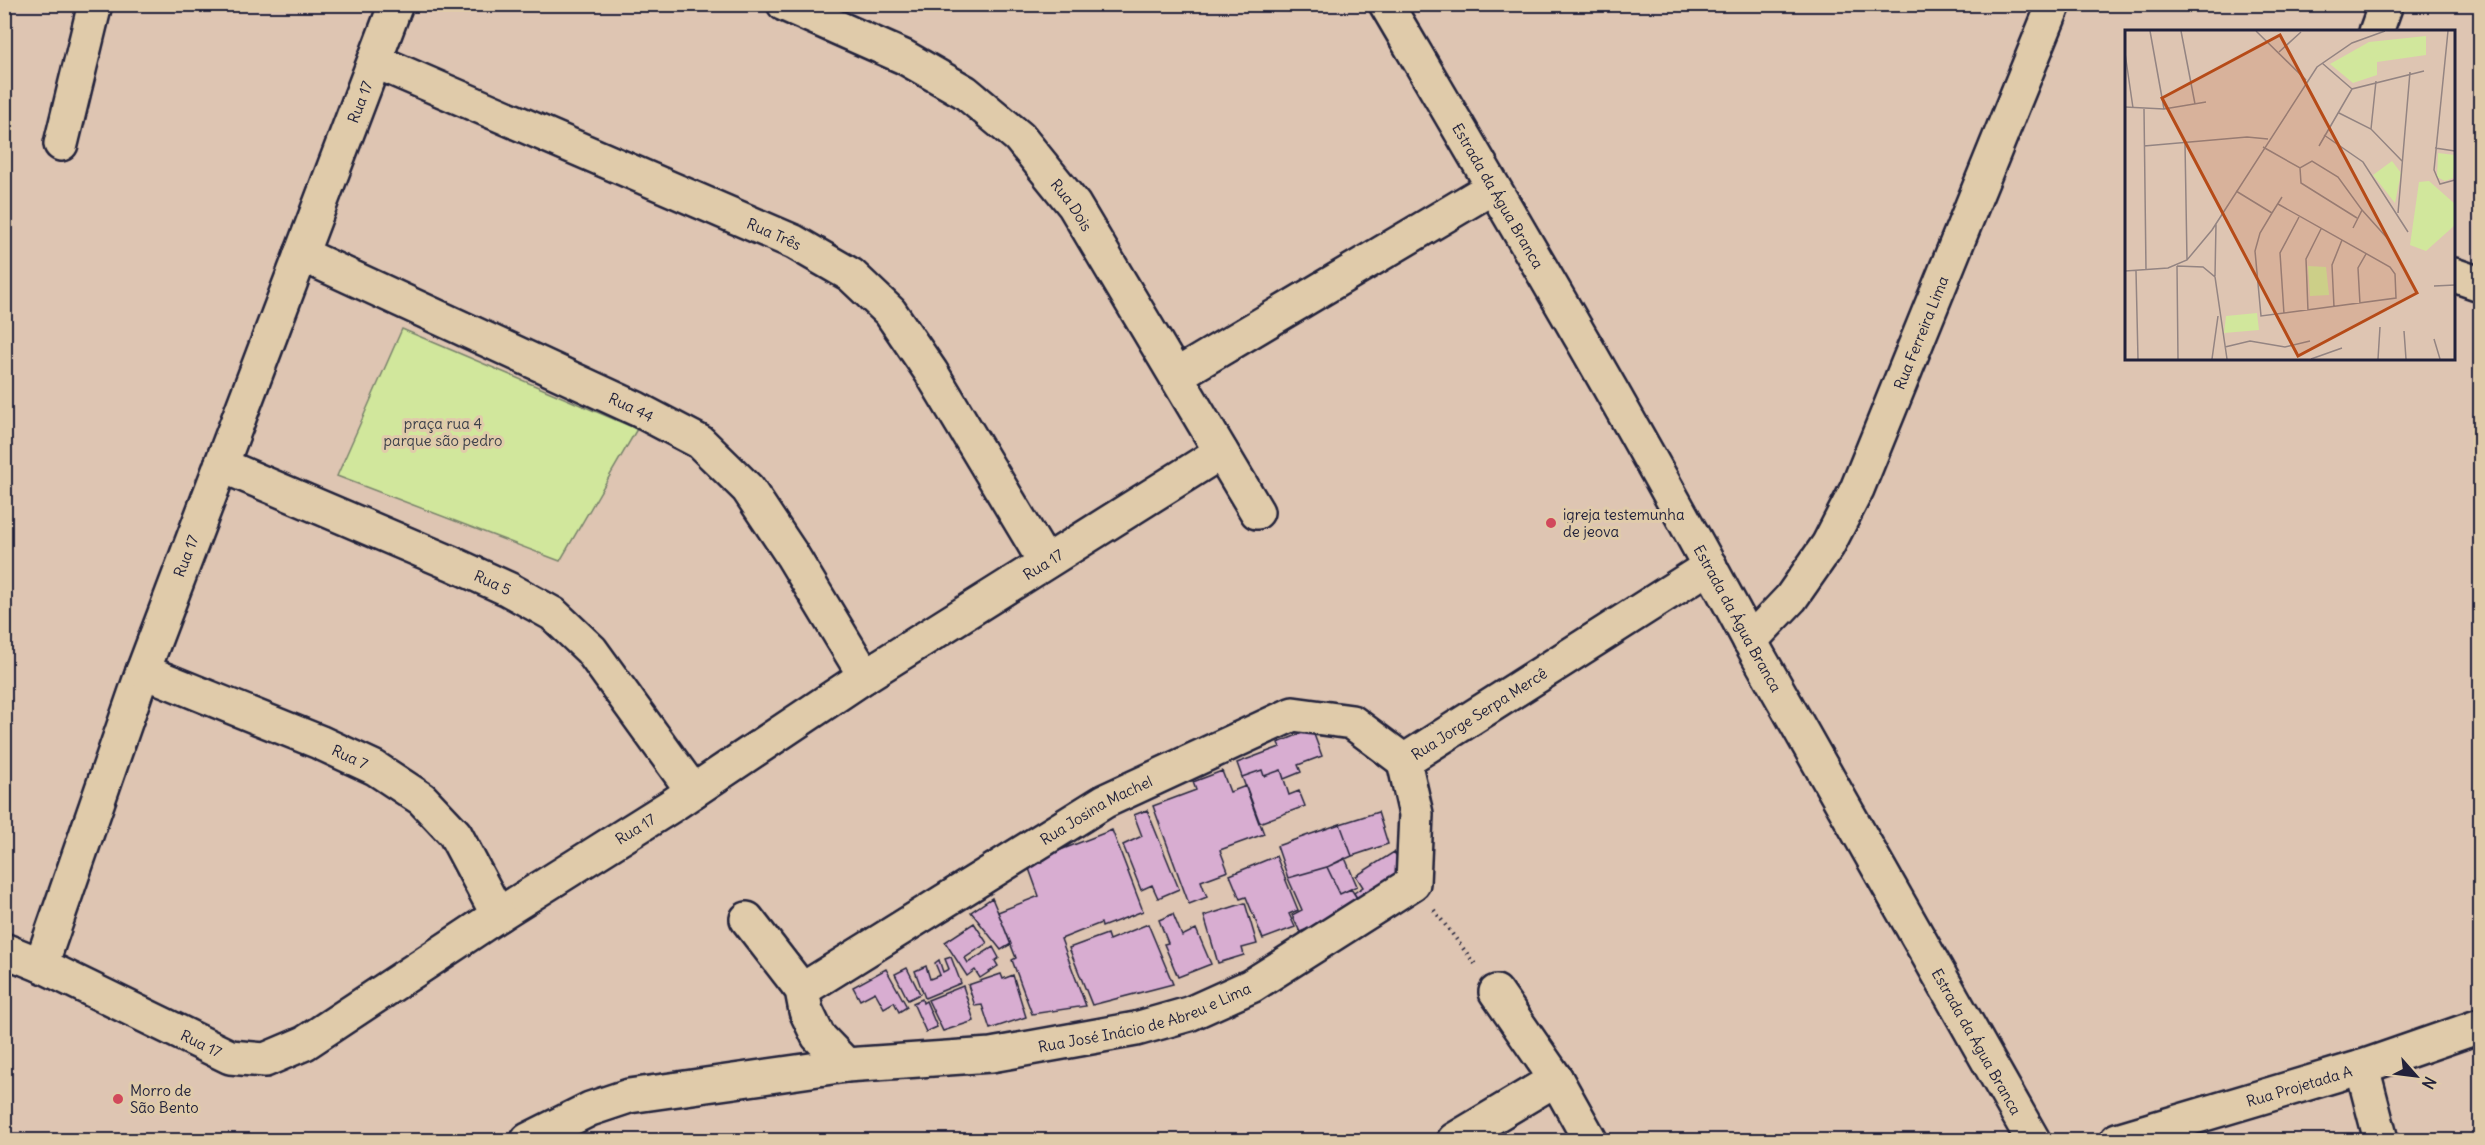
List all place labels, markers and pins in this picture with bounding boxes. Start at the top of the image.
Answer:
place label: igreja testemunha de jeova [1563,505,1685,541]
marker: igreja testemunha de jeova [1544,516,1558,530]
place label: Morro de São Bento [130,1081,199,1117]
marker: Morro de São Bento [111,1092,125,1106]

